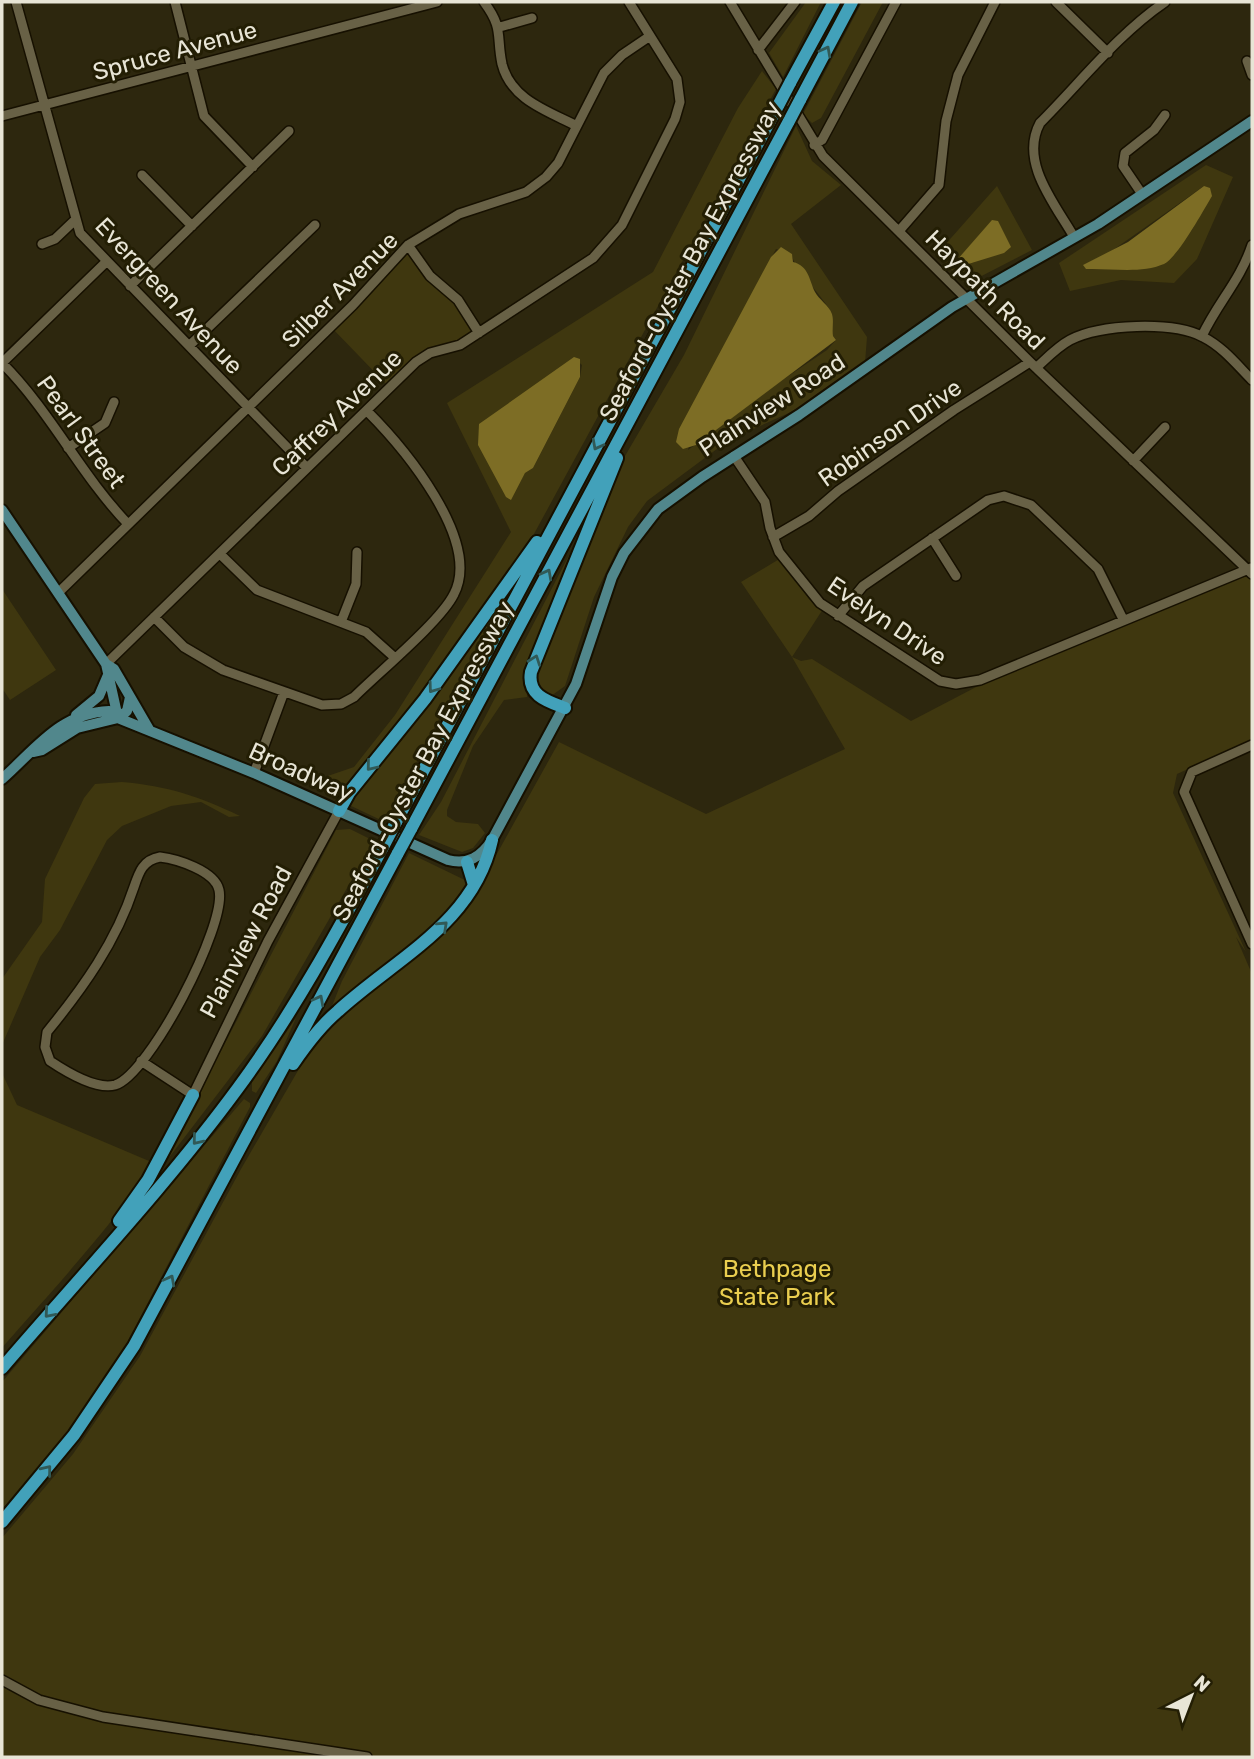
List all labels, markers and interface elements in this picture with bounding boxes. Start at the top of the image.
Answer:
street label: Spruce Avenue [90,16,260,86]
one-way arrow [818,45,831,58]
street label: Seaford-Oyster Bay Expressway [593,96,787,426]
street label: Evergreen Avenue [89,212,249,380]
street label: Haypath Road [919,224,1051,356]
street label: Silber Avenue [276,226,404,354]
street label: Caffrey Avenue [266,344,408,482]
street label: Plainview Road [694,347,850,463]
street label: Pearl Street [31,370,131,494]
street label: Robinson Drive [813,373,967,493]
one-way arrow [591,438,605,450]
one-way arrow [539,569,552,581]
street label: Evelyn Drive [822,571,952,671]
street label: Seaford-Oyster Bay Expressway [326,596,520,926]
one-way arrow [527,655,541,667]
one-way arrow [429,681,441,693]
street label: Broadway [244,737,358,807]
one-way arrow [367,757,379,770]
street label: Plainview Road [194,861,298,1023]
one-way arrow [435,921,448,934]
one-way arrow [311,995,324,1008]
one-way arrow [193,1133,206,1145]
park label: Bethpage State Park [719,1255,836,1311]
one-way arrow [162,1275,176,1287]
one-way arrow [45,1305,57,1318]
one-way arrow [38,1466,51,1478]
north arrow [1156,1661,1226,1731]
text: N [1189,1671,1215,1697]

